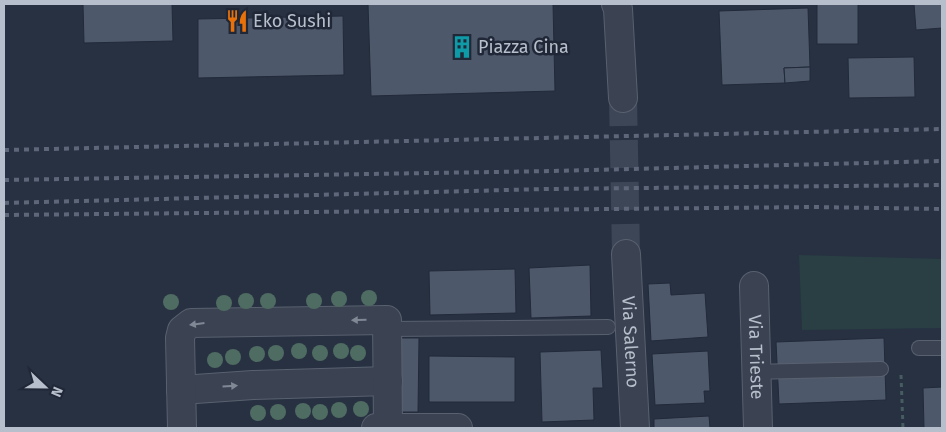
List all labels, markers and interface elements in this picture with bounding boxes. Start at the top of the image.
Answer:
restaurant icon: Eko Sushi [224,8,250,34]
place label: Eko Sushi [253,10,331,32]
building icon: Piazza Cina [449,34,475,60]
place label: Piazza Cina [478,36,569,58]
street label: Via Salerno [617,295,644,388]
street label: Via Trieste [744,314,768,400]
one-way arrow [351,316,367,324]
one-way arrow [188,320,204,328]
north arrow [20,362,70,412]
one-way arrow [222,382,238,390]
text: N [47,384,66,399]

